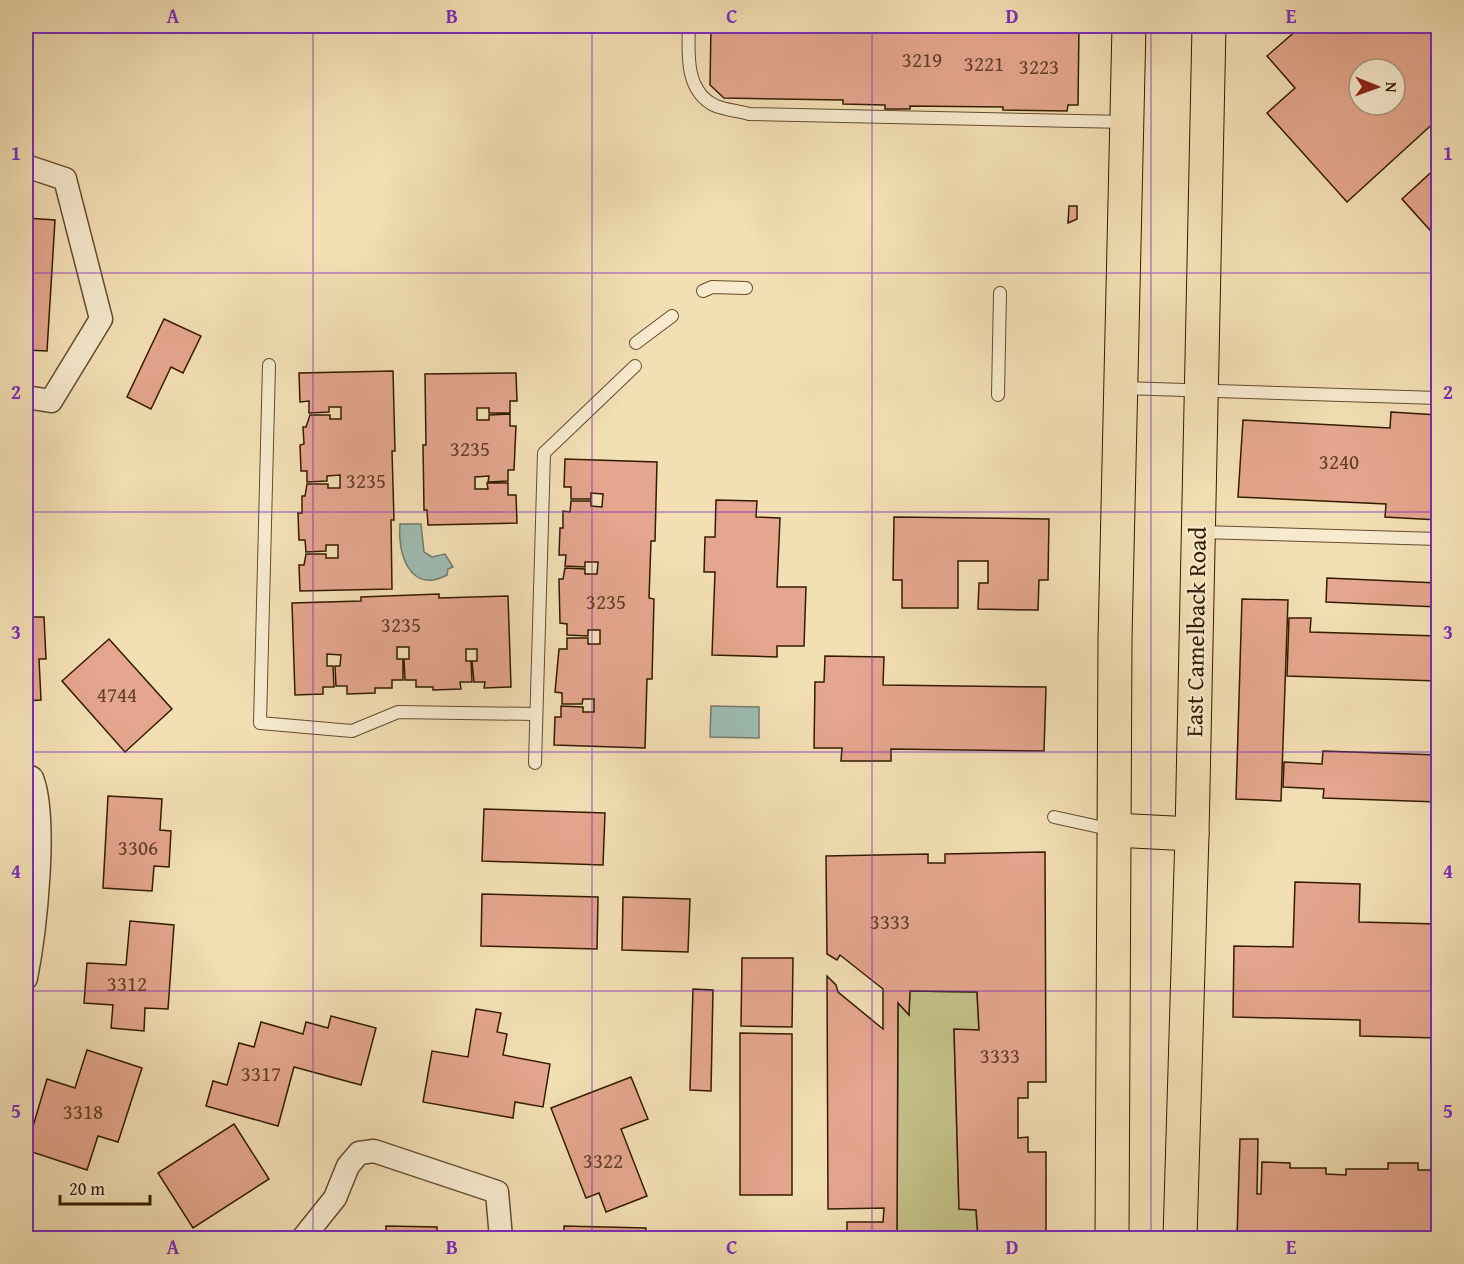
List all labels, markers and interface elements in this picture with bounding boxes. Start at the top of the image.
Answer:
text: A [167,1,180,30]
text: B [446,1,458,30]
text: C [726,1,738,30]
text: D [1005,1,1019,30]
text: E [1286,1,1297,30]
house number: 3219 [902,44,942,75]
house number: 3221 [964,48,1004,79]
house number: 3223 [1019,51,1059,82]
north arrow [1347,57,1407,117]
text: N [1380,82,1404,93]
text: 1 [11,138,21,167]
text: 1 [1443,138,1453,167]
text: 2 [11,377,21,406]
text: 2 [1443,377,1453,406]
house number: 3235 [450,433,490,464]
house number: 3240 [1319,446,1359,477]
house number: 3235 [346,465,386,496]
street label: East Camelback Road [1176,526,1215,738]
house number: 3235 [586,586,626,617]
house number: 3235 [381,609,421,640]
text: 3 [11,617,21,646]
text: 3 [1443,617,1453,646]
house number: 4744 [97,679,137,710]
house number: 3306 [118,832,158,863]
text: 4 [11,856,21,885]
text: 4 [1443,856,1453,885]
house number: 3333 [870,906,910,937]
house number: 3312 [107,968,147,999]
house number: 3333 [980,1040,1020,1071]
house number: 3317 [241,1058,281,1089]
text: 5 [11,1096,21,1125]
house number: 3318 [63,1096,103,1127]
text: 5 [1443,1096,1453,1125]
house number: 3322 [583,1145,623,1176]
scale bar [60,1168,150,1206]
text: 20 m [69,1175,105,1202]
text: A [167,1232,180,1261]
text: B [446,1232,458,1261]
text: C [726,1232,738,1261]
text: D [1005,1232,1019,1261]
text: E [1286,1232,1297,1261]

